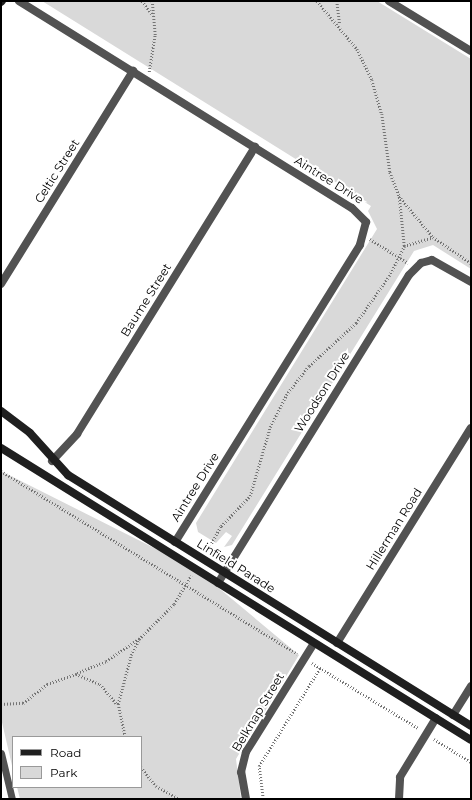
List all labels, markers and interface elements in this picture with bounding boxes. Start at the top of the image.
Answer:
street label: Celtic Street [32,136,82,206]
street label: Aintree Drive [292,153,366,207]
street label: Baume Street [118,261,174,339]
street label: Woodson Drive [292,349,352,435]
street label: Aintree Drive [168,450,222,524]
street label: Hillerman Road [363,485,425,573]
street label: Linfield Parade [194,536,278,596]
street label: Belknap Street [229,670,287,754]
legend [12,736,142,788]
text: Road [50,745,81,760]
text: Park [50,765,77,780]

